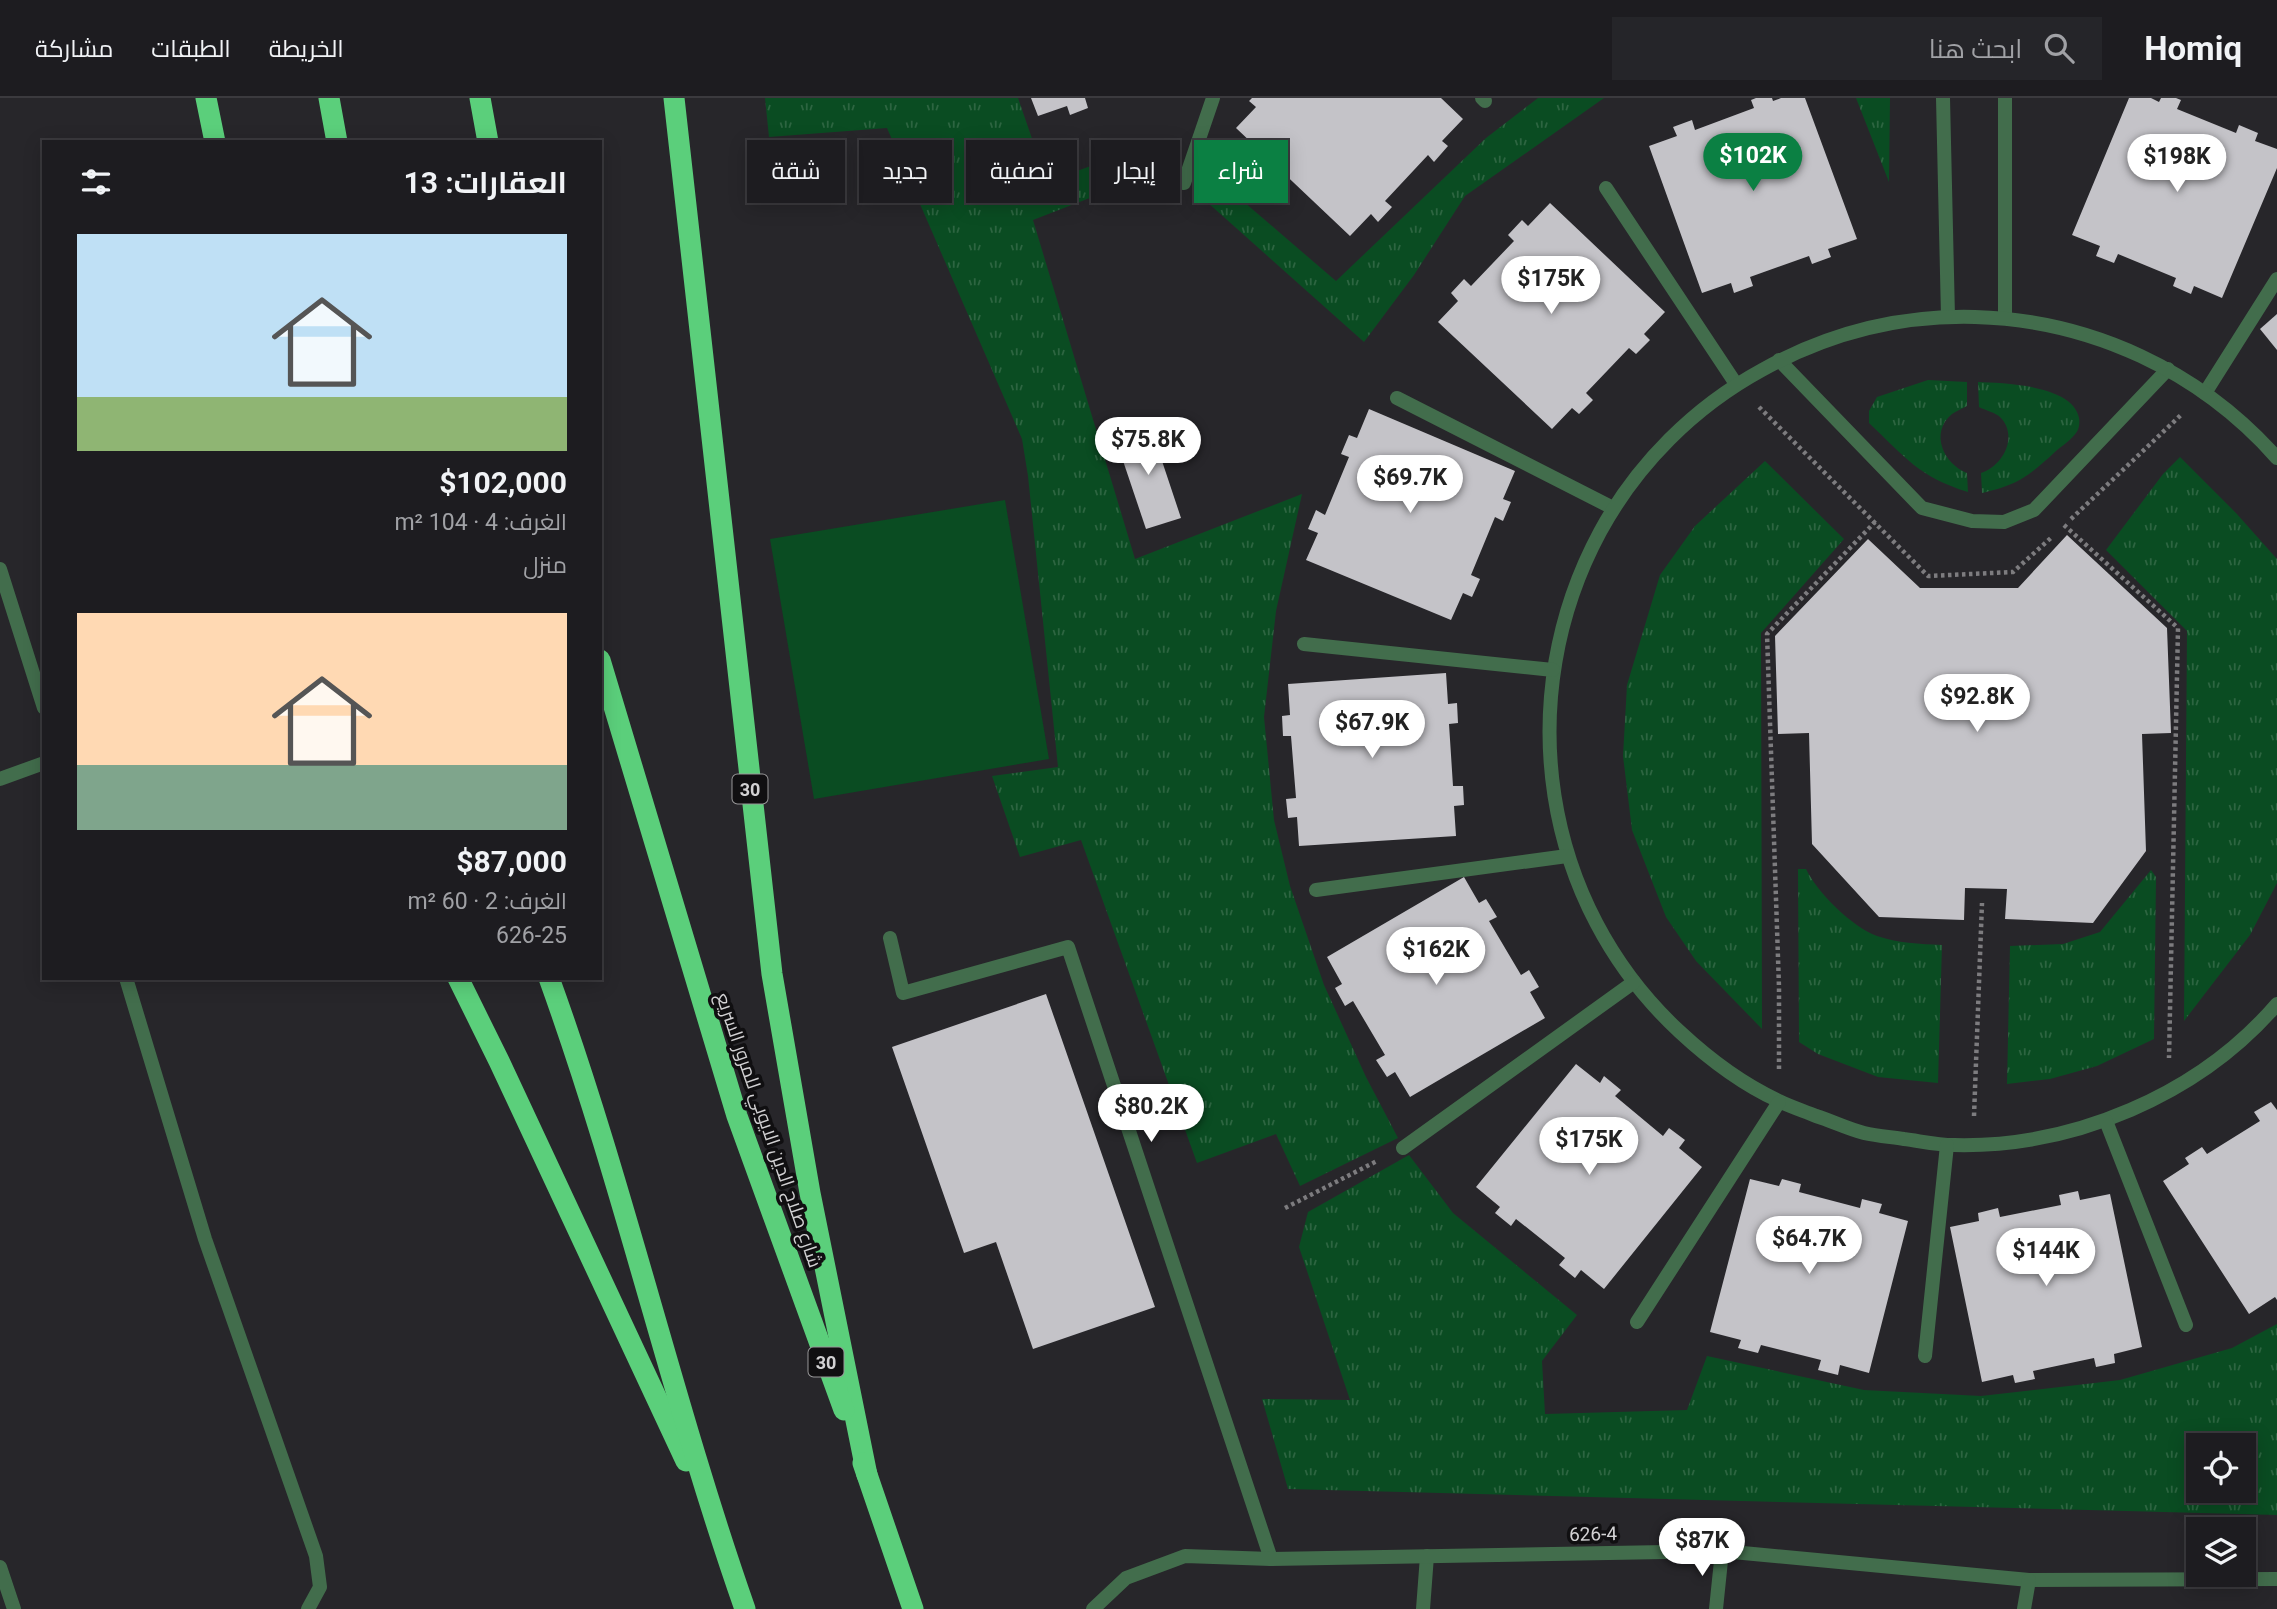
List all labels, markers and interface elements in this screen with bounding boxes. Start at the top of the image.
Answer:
search box [1612,17,2102,80]
icon: search [2040,29,2078,67]
text: Homiq [2144,29,2242,68]
text: ابحث هنا [1929,34,2022,64]
text: مشاركة [35,35,113,63]
text: الطبقات [151,35,231,63]
text: الخريطة [269,35,344,63]
pin: $102K [1704,134,1802,193]
pin: $198K [2128,134,2226,194]
chip: شقة [747,140,845,203]
chip: جديد [859,140,952,203]
chip: تصفية [966,140,1077,203]
chip: إيجار [1091,140,1180,203]
chip: شراء [1194,140,1288,203]
text: $102K [1719,142,1787,169]
text: $198K [2143,143,2211,170]
icon: filters [77,163,115,201]
text: العقارات: 13 [403,165,567,200]
pin: $175K [1502,256,1600,316]
text: $175K [1517,265,1585,292]
icon: home [259,279,385,405]
pin: $75.8K [1091,418,1205,477]
text: $75.8K [1111,426,1185,453]
pin: $69.7K [1353,456,1467,515]
text: $69.7K [1373,464,1447,491]
text: $102,000 [439,465,567,500]
text: الغرف: 4 · 104 m² [394,509,567,536]
text: منزل [523,552,567,579]
icon: home [259,658,385,784]
pin: $92.8K [1920,674,2034,734]
text: $92.8K [1940,683,2014,710]
pin: $67.9K [1315,700,1429,760]
text: $67.9K [1335,709,1409,736]
road number: 30 [732,774,768,804]
text: $87,000 [456,844,567,879]
text: الغرف: 2 · 60 m² [407,888,567,915]
text: 626-25 [496,922,567,949]
pin: $162K [1387,928,1485,987]
text: $162K [1402,936,1470,963]
street label: شارع صلاح الدين الايوبي للمرور السريع [708,989,827,1272]
pin: $80.2K [1094,1084,1208,1144]
text: $80.2K [1114,1093,1188,1120]
pin: $175K [1540,1118,1638,1177]
text: $175K [1555,1126,1623,1153]
pin: $64.7K [1752,1216,1866,1276]
text: $64.7K [1772,1225,1846,1252]
pin: $144K [1997,1228,2095,1288]
text: $144K [2012,1237,2080,1264]
road number: 30 [808,1348,844,1377]
map controls [2186,1433,2256,1587]
button: locate [2186,1433,2256,1503]
button: layers [2186,1517,2256,1587]
pin: $87K [1661,1518,1743,1578]
street label: 626-4 [1569,1522,1617,1546]
text: $87K [1675,1527,1729,1554]

